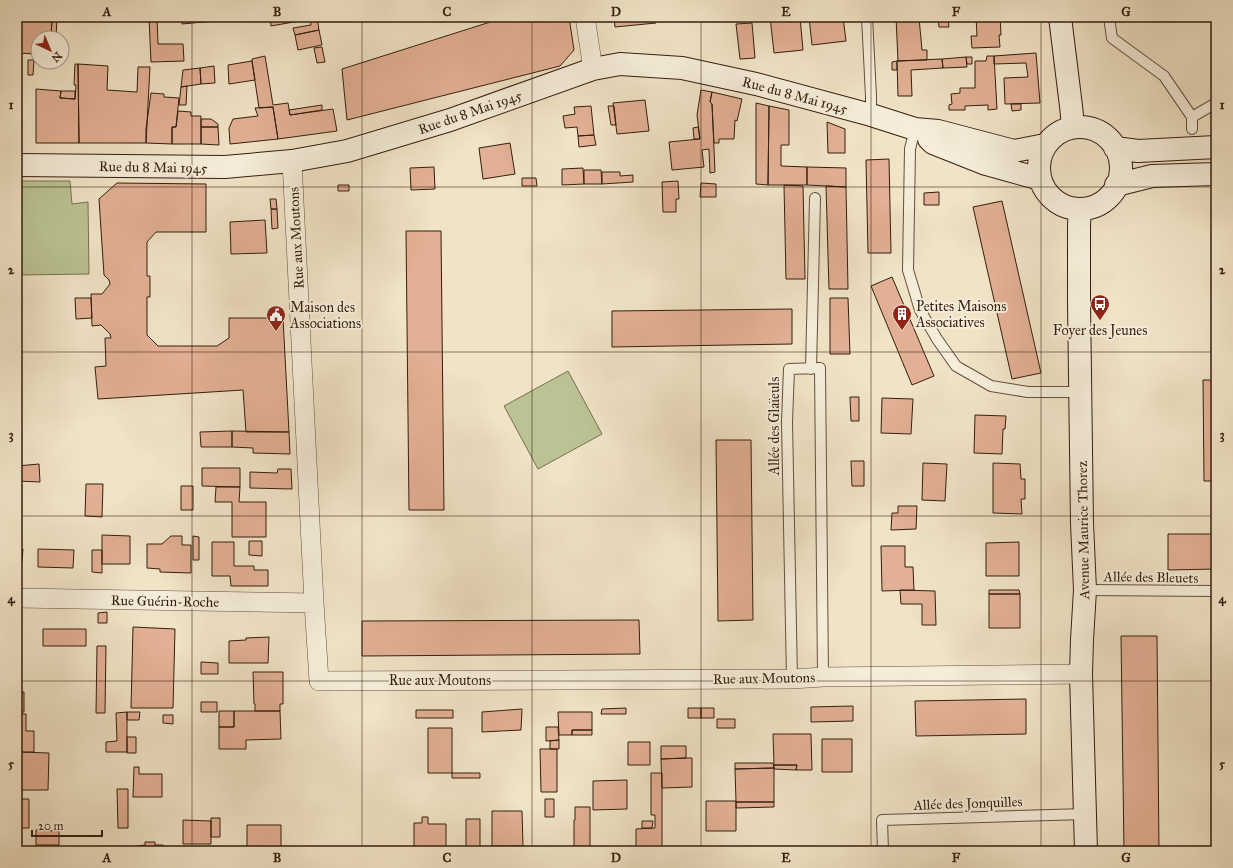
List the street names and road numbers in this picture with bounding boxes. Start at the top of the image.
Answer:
street label: Rue du 8 Mai 1945 [740,73,850,118]
street label: Rue du 8 Mai 1945 [416,87,525,138]
street label: Rue du 8 Mai 1945 [99,158,208,177]
street label: Rue aux Moutons [285,186,308,290]
street label: Allée des Glaïeuls [766,377,783,476]
street label: Avenue Maurice Thorez [1074,460,1093,600]
street label: Allée des Bleuets [1102,568,1199,587]
street label: Rue Guérin-Roche [111,592,219,611]
street label: Rue aux Moutons [713,669,815,688]
street label: Rue aux Moutons [389,672,491,689]
street label: Allée des Jonquilles [912,793,1023,815]

